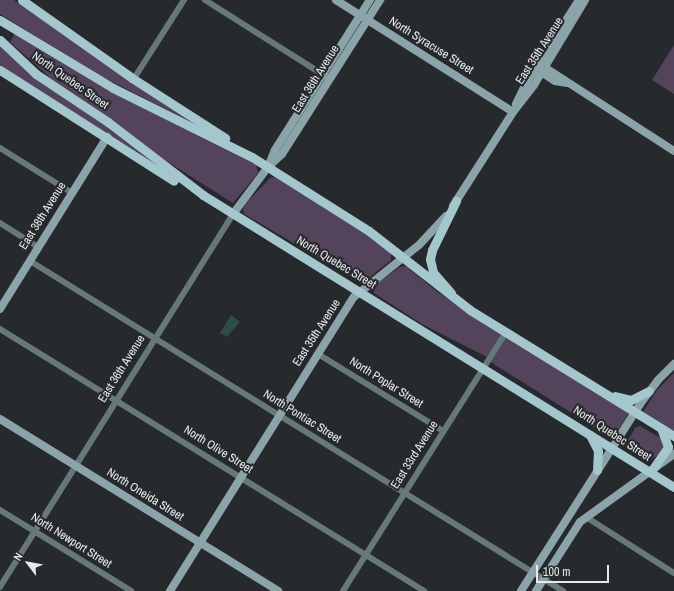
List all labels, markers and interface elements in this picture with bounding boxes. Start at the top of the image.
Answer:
street label: North Syracuse Street [386,14,476,78]
street label: East 35th Avenue [513,15,567,87]
street label: East 36th Avenue [289,42,343,116]
street label: North Quebec Street [29,49,111,113]
street label: East 38th Avenue [16,179,70,253]
street label: North Quebec Street [294,234,378,292]
street label: East 35th Avenue [290,297,344,369]
street label: East 36th Avenue [95,332,149,406]
street label: North Poplar Street [346,355,426,411]
street label: North Pontiac Street [260,387,344,447]
street label: North Quebec Street [570,403,654,465]
street label: East 33rd Avenue [388,418,442,492]
street label: North Olive Street [181,423,255,477]
street label: North Oneida Street [104,466,186,524]
street label: North Newport Street [28,510,114,572]
north arrow [8,543,48,583]
text: N [10,550,25,563]
scale bar [538,557,611,583]
text: 100 m [543,564,570,580]

